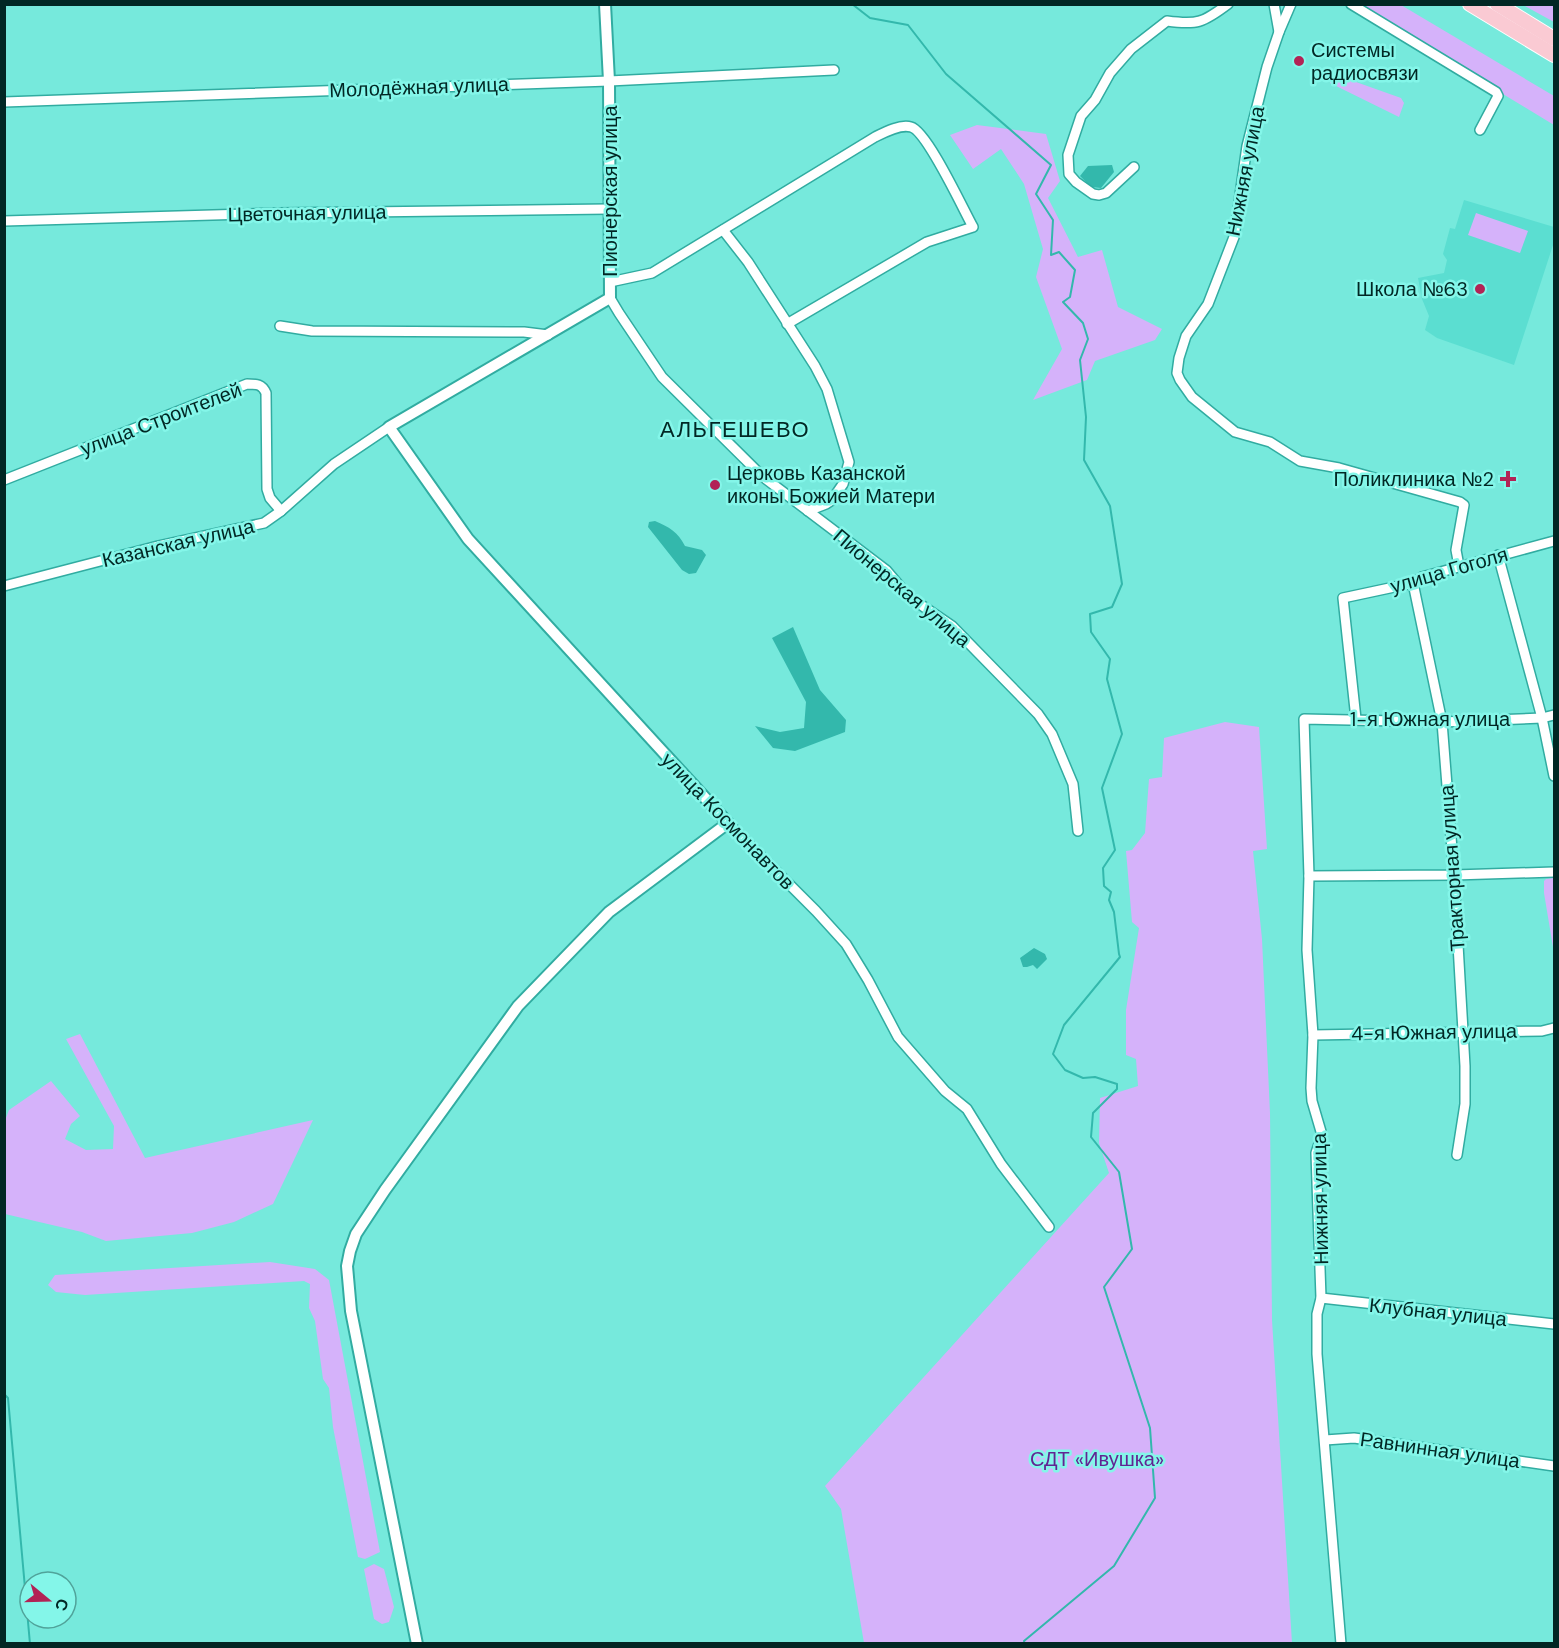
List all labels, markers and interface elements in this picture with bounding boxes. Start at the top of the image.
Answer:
place label: Системы радиосвязи [1311,37,1419,86]
marker: Системы радиосвязи [1292,54,1306,68]
street label: Молодёжная улица [329,71,510,103]
street label: Нижняя улица [1220,103,1271,238]
street label: Пионерская улица [597,104,623,277]
street label: Цветочная улица [227,199,388,227]
place label: Школа №63 [1356,276,1468,302]
marker: Школа №63 [1473,282,1487,296]
street label: улица Строителей [77,376,245,462]
district label: АЛЬГЕШЕВО [660,415,810,444]
place label: Церковь Казанской иконы Божией Матери [727,460,935,509]
place label: Поликлиника №2 [1333,466,1494,492]
marker: Поликлиника №2 [1499,470,1517,488]
marker: Церковь Казанской иконы Божией Матери [708,478,722,492]
street label: Казанская улица [99,513,257,573]
street label: Пионерская улица [828,523,977,654]
street label: улица Гоголя [1387,541,1511,599]
street label: 1-я Южная улица [1350,706,1511,732]
street label: улица Космонавтов [656,747,800,895]
street label: Тракторная улица [1433,783,1471,952]
street label: 4-я Южная улица [1351,1018,1518,1046]
street label: Нижняя улица [1306,1132,1334,1265]
street label: Клубная улица [1368,1292,1509,1332]
street label: Равнинная улица [1358,1426,1522,1474]
park label: СДТ «Ивушка» [1030,1446,1164,1472]
north arrow [18,1570,78,1630]
text: С [50,1596,74,1614]

